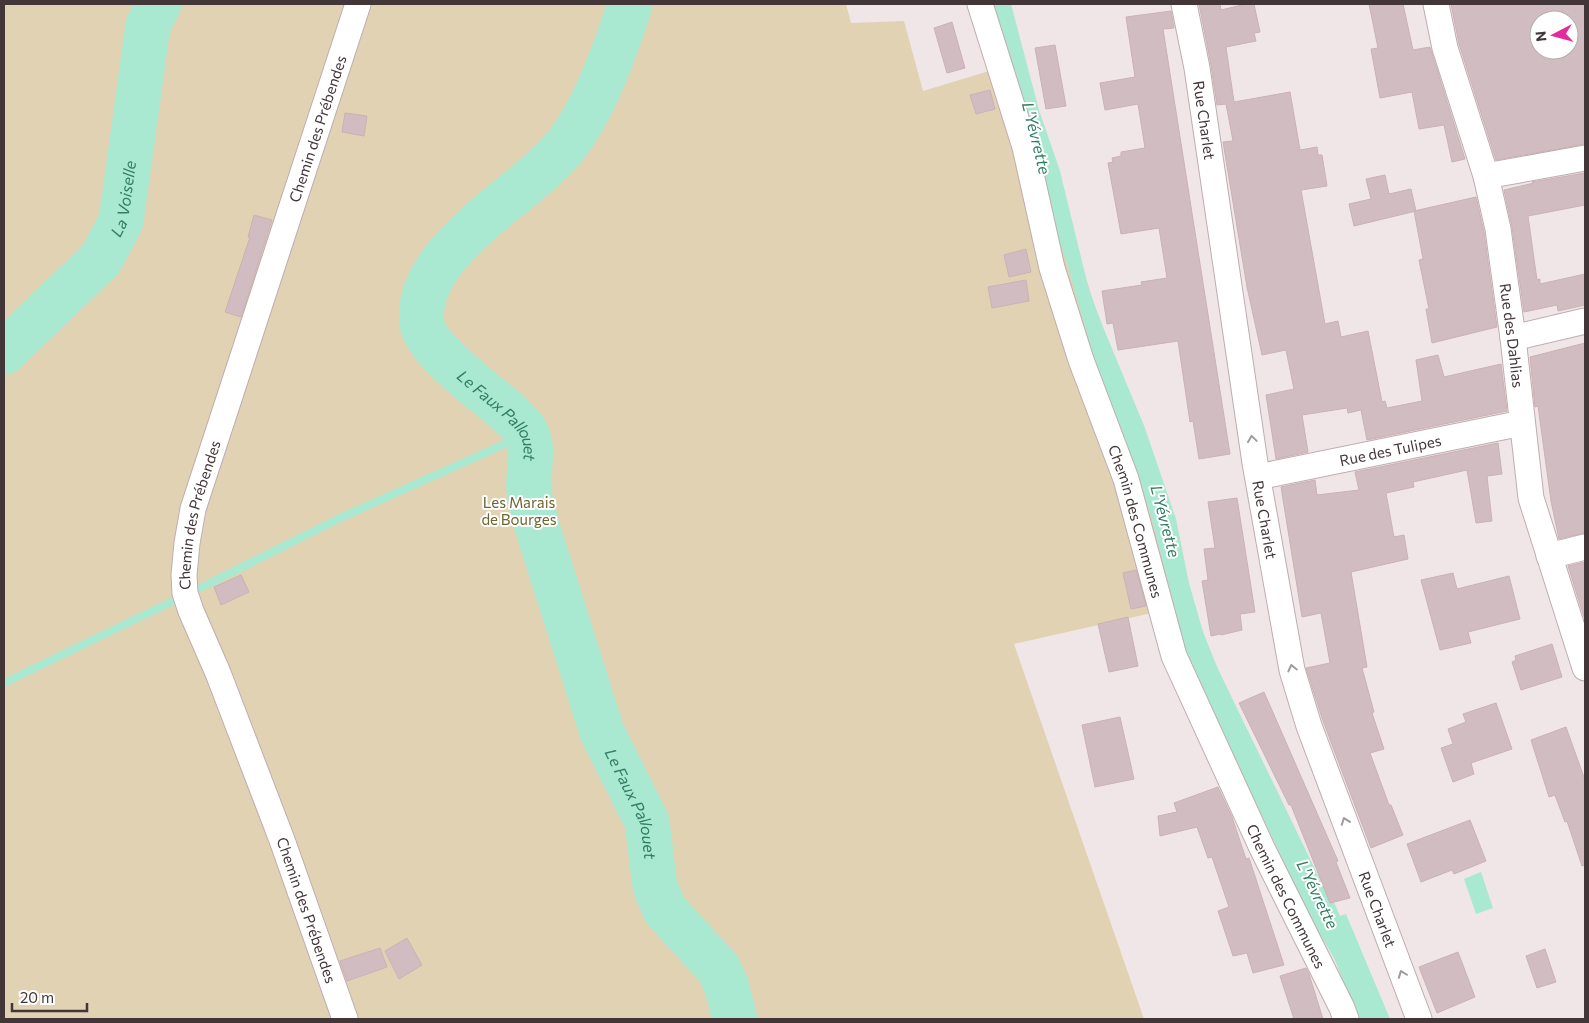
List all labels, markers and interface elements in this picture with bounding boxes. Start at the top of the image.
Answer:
north arrow [1529,10,1579,60]
text: N [1532,30,1550,43]
street label: Chemin des Prébendes [285,53,350,204]
street label: Rue Charlet [1190,79,1219,161]
water label: L'Yévrette [1019,100,1055,177]
water label: La Voiselle [105,159,139,239]
street label: Rue des Dahlias [1497,282,1528,389]
water label: Le Faux Pallouet [454,365,540,462]
street label: Rue des Tulipes [1338,431,1443,469]
one-way arrow [1247,435,1257,443]
street label: Chemin des Prébendes [175,438,224,590]
street label: Chemin des Communes [1105,442,1167,600]
street label: Rue Charlet [1249,479,1281,560]
water label: L'Yévrette [1147,483,1185,560]
park label: Les Marais de Bourges [481,493,557,528]
one-way arrow [1287,663,1298,672]
water label: Le Faux Pallouet [602,745,661,860]
one-way arrow [1341,818,1351,826]
street label: Chemin des Communes [1243,821,1330,971]
street label: Chemin des Prébendes [274,835,341,986]
water label: L'Yévrette [1293,857,1343,932]
street label: Rue Charlet [1355,869,1400,950]
one-way arrow [1398,970,1408,978]
scale bar [12,980,88,1012]
text: 20 m [20,988,54,1006]

